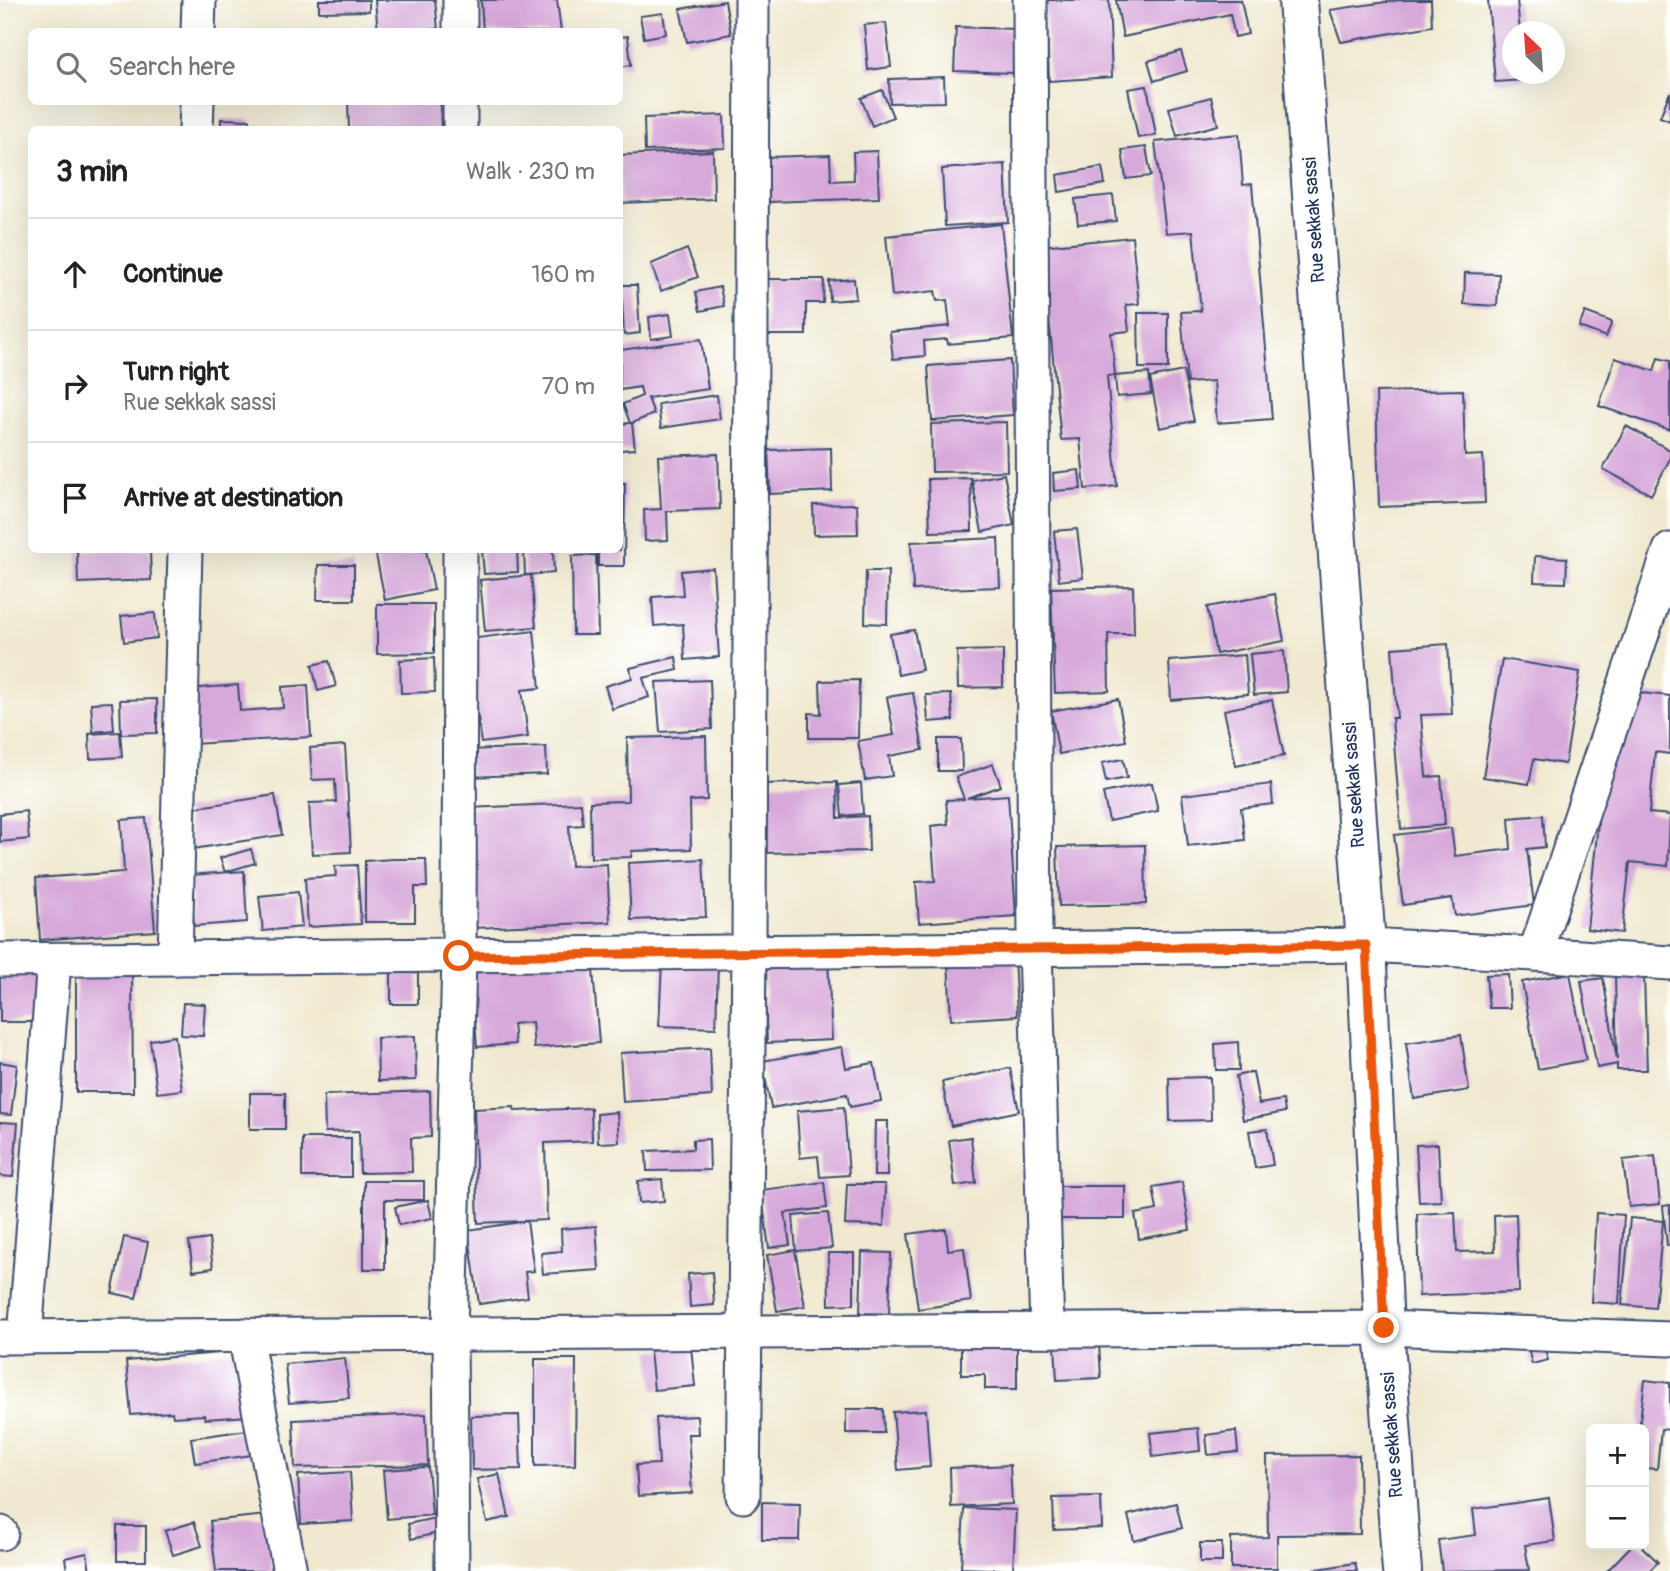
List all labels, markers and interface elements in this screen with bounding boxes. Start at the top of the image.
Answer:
north arrow [1502,21,1565,84]
search box [28,28,623,105]
icon: search [52,48,90,86]
text: Search here [108,51,235,83]
text: 3 min [56,153,128,190]
street label: Rue sekkak sassi [1298,156,1330,284]
text: Walk · 230 m [466,157,595,186]
icon: ahead [56,255,94,293]
text: Continue [123,258,223,290]
text: 160 m [531,260,595,289]
text: Turn right [123,356,229,388]
icon: right [56,367,94,405]
text: 70 m [542,372,595,401]
text: Rue sekkak sassi [123,388,276,417]
icon: arrive [56,479,94,517]
text: Arrive at destination [123,482,343,514]
street label: Rue sekkak sassi [1338,721,1370,849]
route start [443,940,474,971]
route end [1368,1312,1399,1343]
street label: Rue sekkak sassi [1376,1371,1408,1499]
map controls [1586,1424,1649,1550]
button: + [1586,1424,1649,1487]
button: − [1586,1487,1649,1550]

